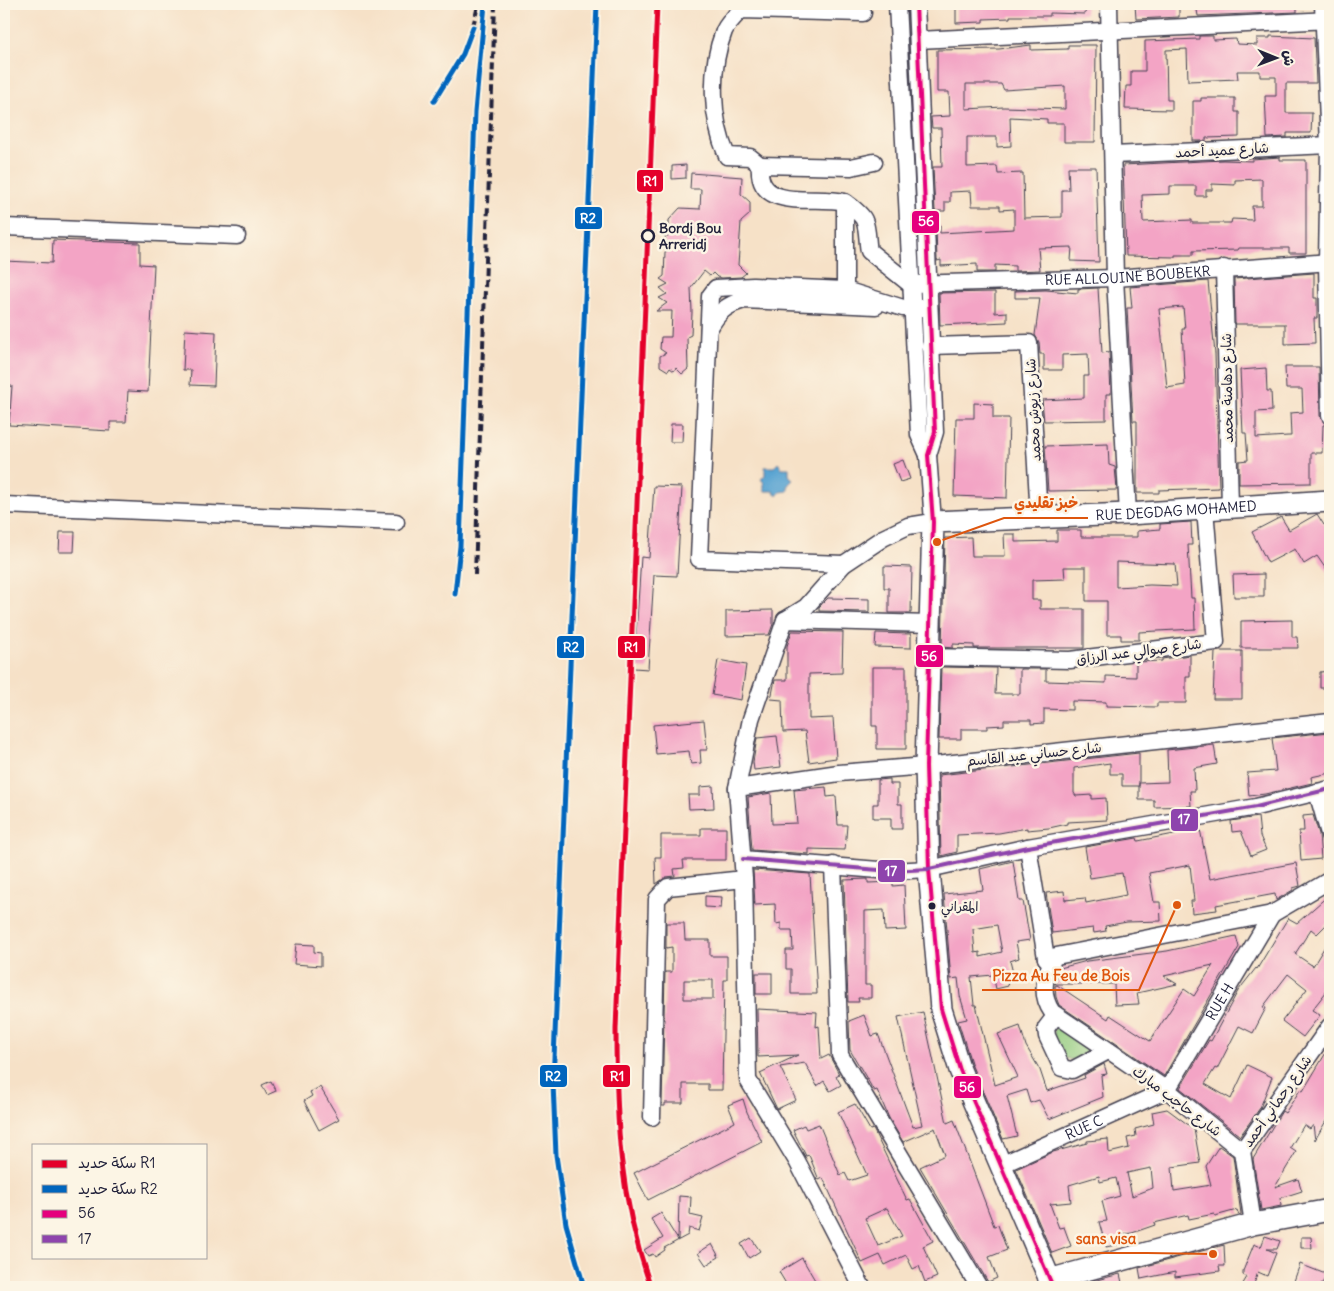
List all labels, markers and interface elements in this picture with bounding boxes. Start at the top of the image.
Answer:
north arrow [1252,32,1302,82]
text: ش [1280,50,1298,66]
street label: شارع عميد أحمد [1175,139,1269,162]
line badge: R1 [636,169,664,193]
text: R1 [643,172,657,190]
line badge: R2 [574,206,603,230]
text: R2 [580,209,597,227]
line badge: 56 [911,210,940,234]
text: 56 [918,212,934,230]
place label: Bordj Bou Arreridj [659,219,722,253]
marker: Bordj Bou Arreridj [641,229,655,243]
street label: RUE ALLOUINE BOUBEKR [1045,262,1211,289]
street label: شارع دهامنة محمد [1217,333,1238,443]
street label: شارع زيوش محمد [1021,358,1046,462]
callout: خبز تقليدي [1004,488,1088,518]
text: خبز تقليدي [1014,493,1078,515]
street label: RUE DEGDAG MOHAMED [1095,497,1257,524]
street label: شارع صوالي عبد الرزاق [1075,634,1203,672]
line badge: R2 [556,635,585,659]
line badge: R1 [617,635,646,659]
text: R2 [563,638,580,656]
text: R1 [624,638,638,656]
line badge: 56 [915,644,944,668]
text: 56 [921,647,937,665]
street label: شارع حساني عبد القاسم [966,738,1103,774]
line badge: 17 [1170,808,1199,832]
text: 17 [1178,810,1190,828]
line badge: 17 [877,859,906,883]
text: 17 [885,862,897,880]
place label: المقراني [941,898,978,918]
marker: المقراني [927,901,937,911]
callout: Pizza Au Feu de Bois [982,960,1139,990]
text: Pizza Au Feu de Bois [992,966,1130,985]
street label: RUE H [1202,980,1238,1024]
street label: شارع رحماني أحمد [1239,1051,1319,1153]
street label: شارع حاجب مبارك [1128,1062,1225,1141]
line badge: R2 [539,1064,568,1088]
line badge: R1 [602,1064,631,1088]
text: R2 [545,1067,562,1085]
text: R1 [610,1067,624,1085]
line badge: 56 [953,1075,982,1099]
text: 56 [959,1078,975,1096]
street label: RUE C [1062,1111,1106,1144]
legend [32,1144,208,1258]
text: سكة حديد R1 [78,1153,156,1172]
text: سكة حديد R2 [78,1179,158,1198]
text: 56 [78,1203,95,1222]
callout: sans visa [1066,1223,1147,1253]
text: 17 [78,1229,91,1248]
text: sans visa [1076,1229,1137,1248]

